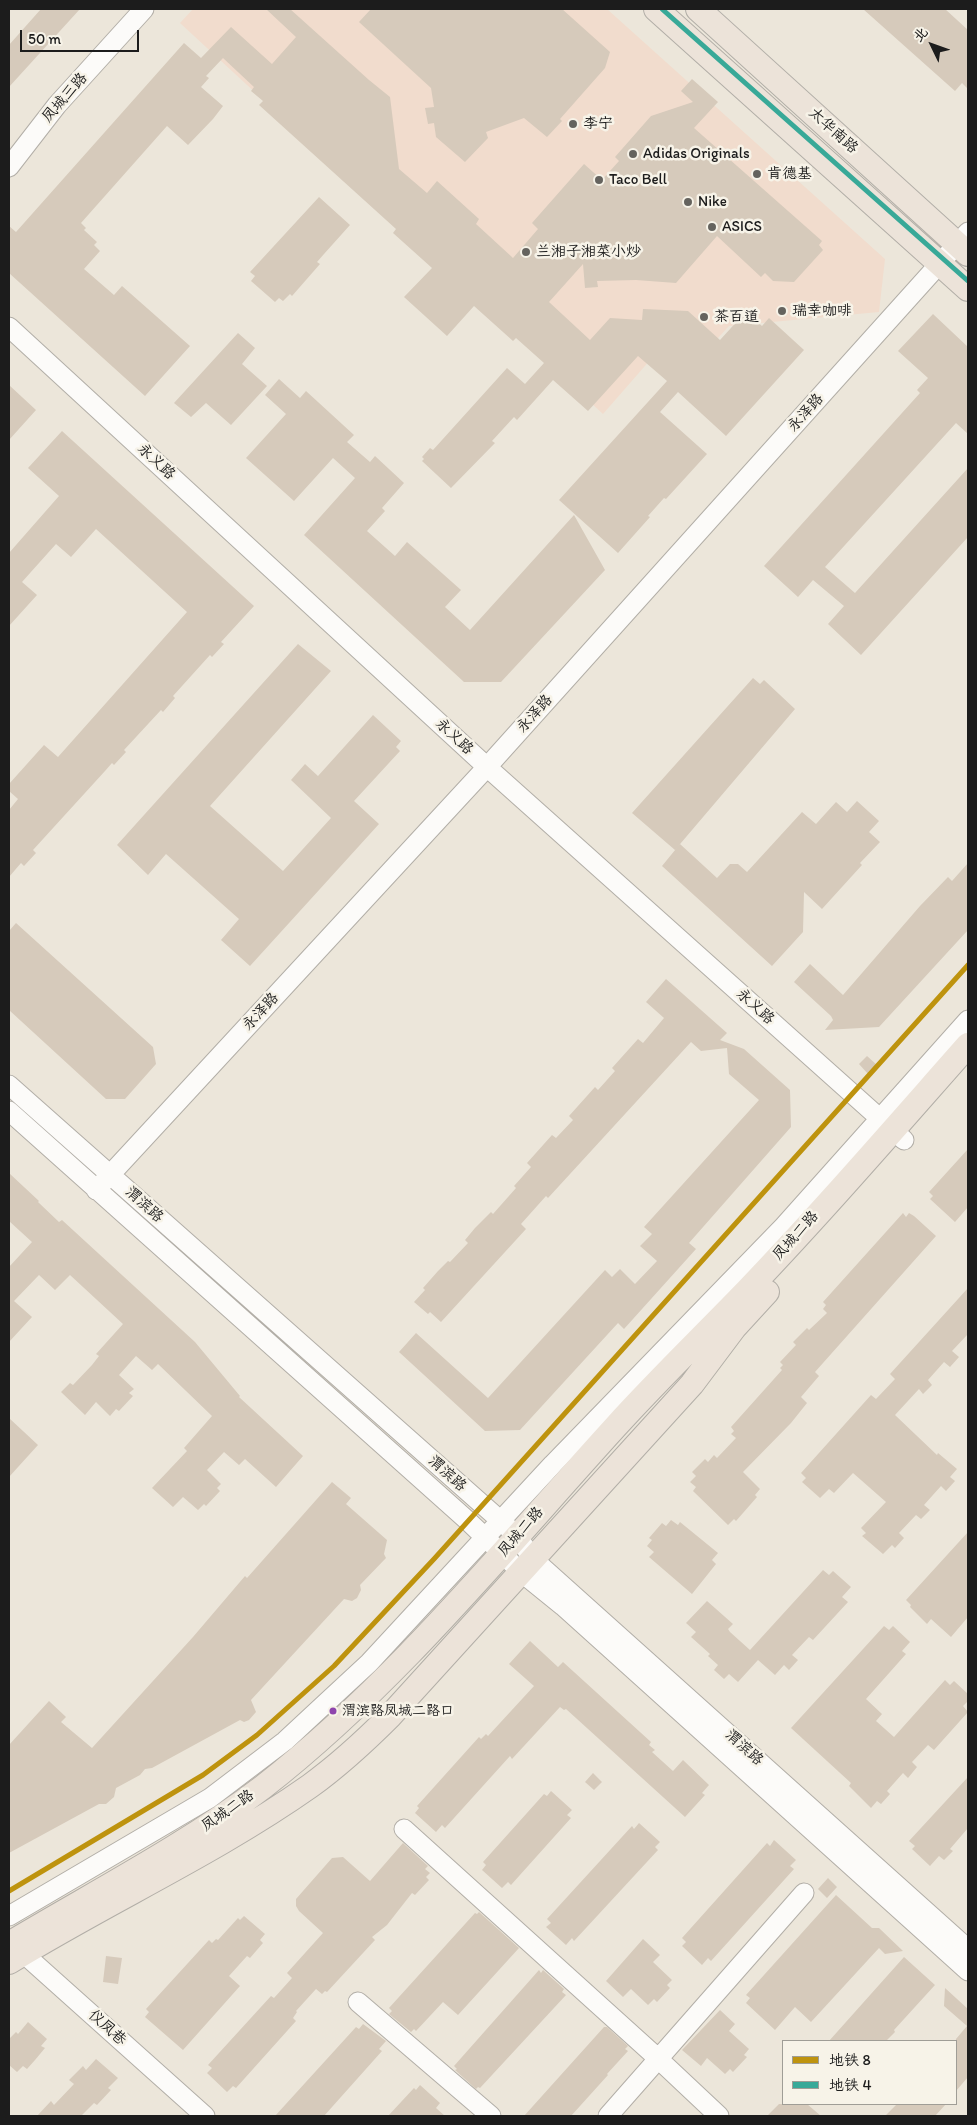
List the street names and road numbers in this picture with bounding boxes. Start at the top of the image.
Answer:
street label: 凤城三路 [39,69,91,127]
street label: 太华南路 [805,104,861,158]
street label: 永泽路 [784,390,828,436]
street label: 永义路 [133,440,179,484]
street label: 永泽路 [513,691,557,737]
street label: 永义路 [431,715,477,759]
street label: 永义路 [732,985,778,1029]
street label: 永泽路 [239,989,283,1035]
street label: 渭滨路 [121,1183,167,1227]
street label: 凤城二路 [769,1208,823,1264]
street label: 渭滨路 [424,1452,470,1496]
street label: 凤城二路 [495,1503,547,1561]
street label: 渭滨路 [721,1726,767,1770]
street label: 凤城二路 [198,1786,258,1836]
street label: 仪凤巷 [84,2006,130,2050]

